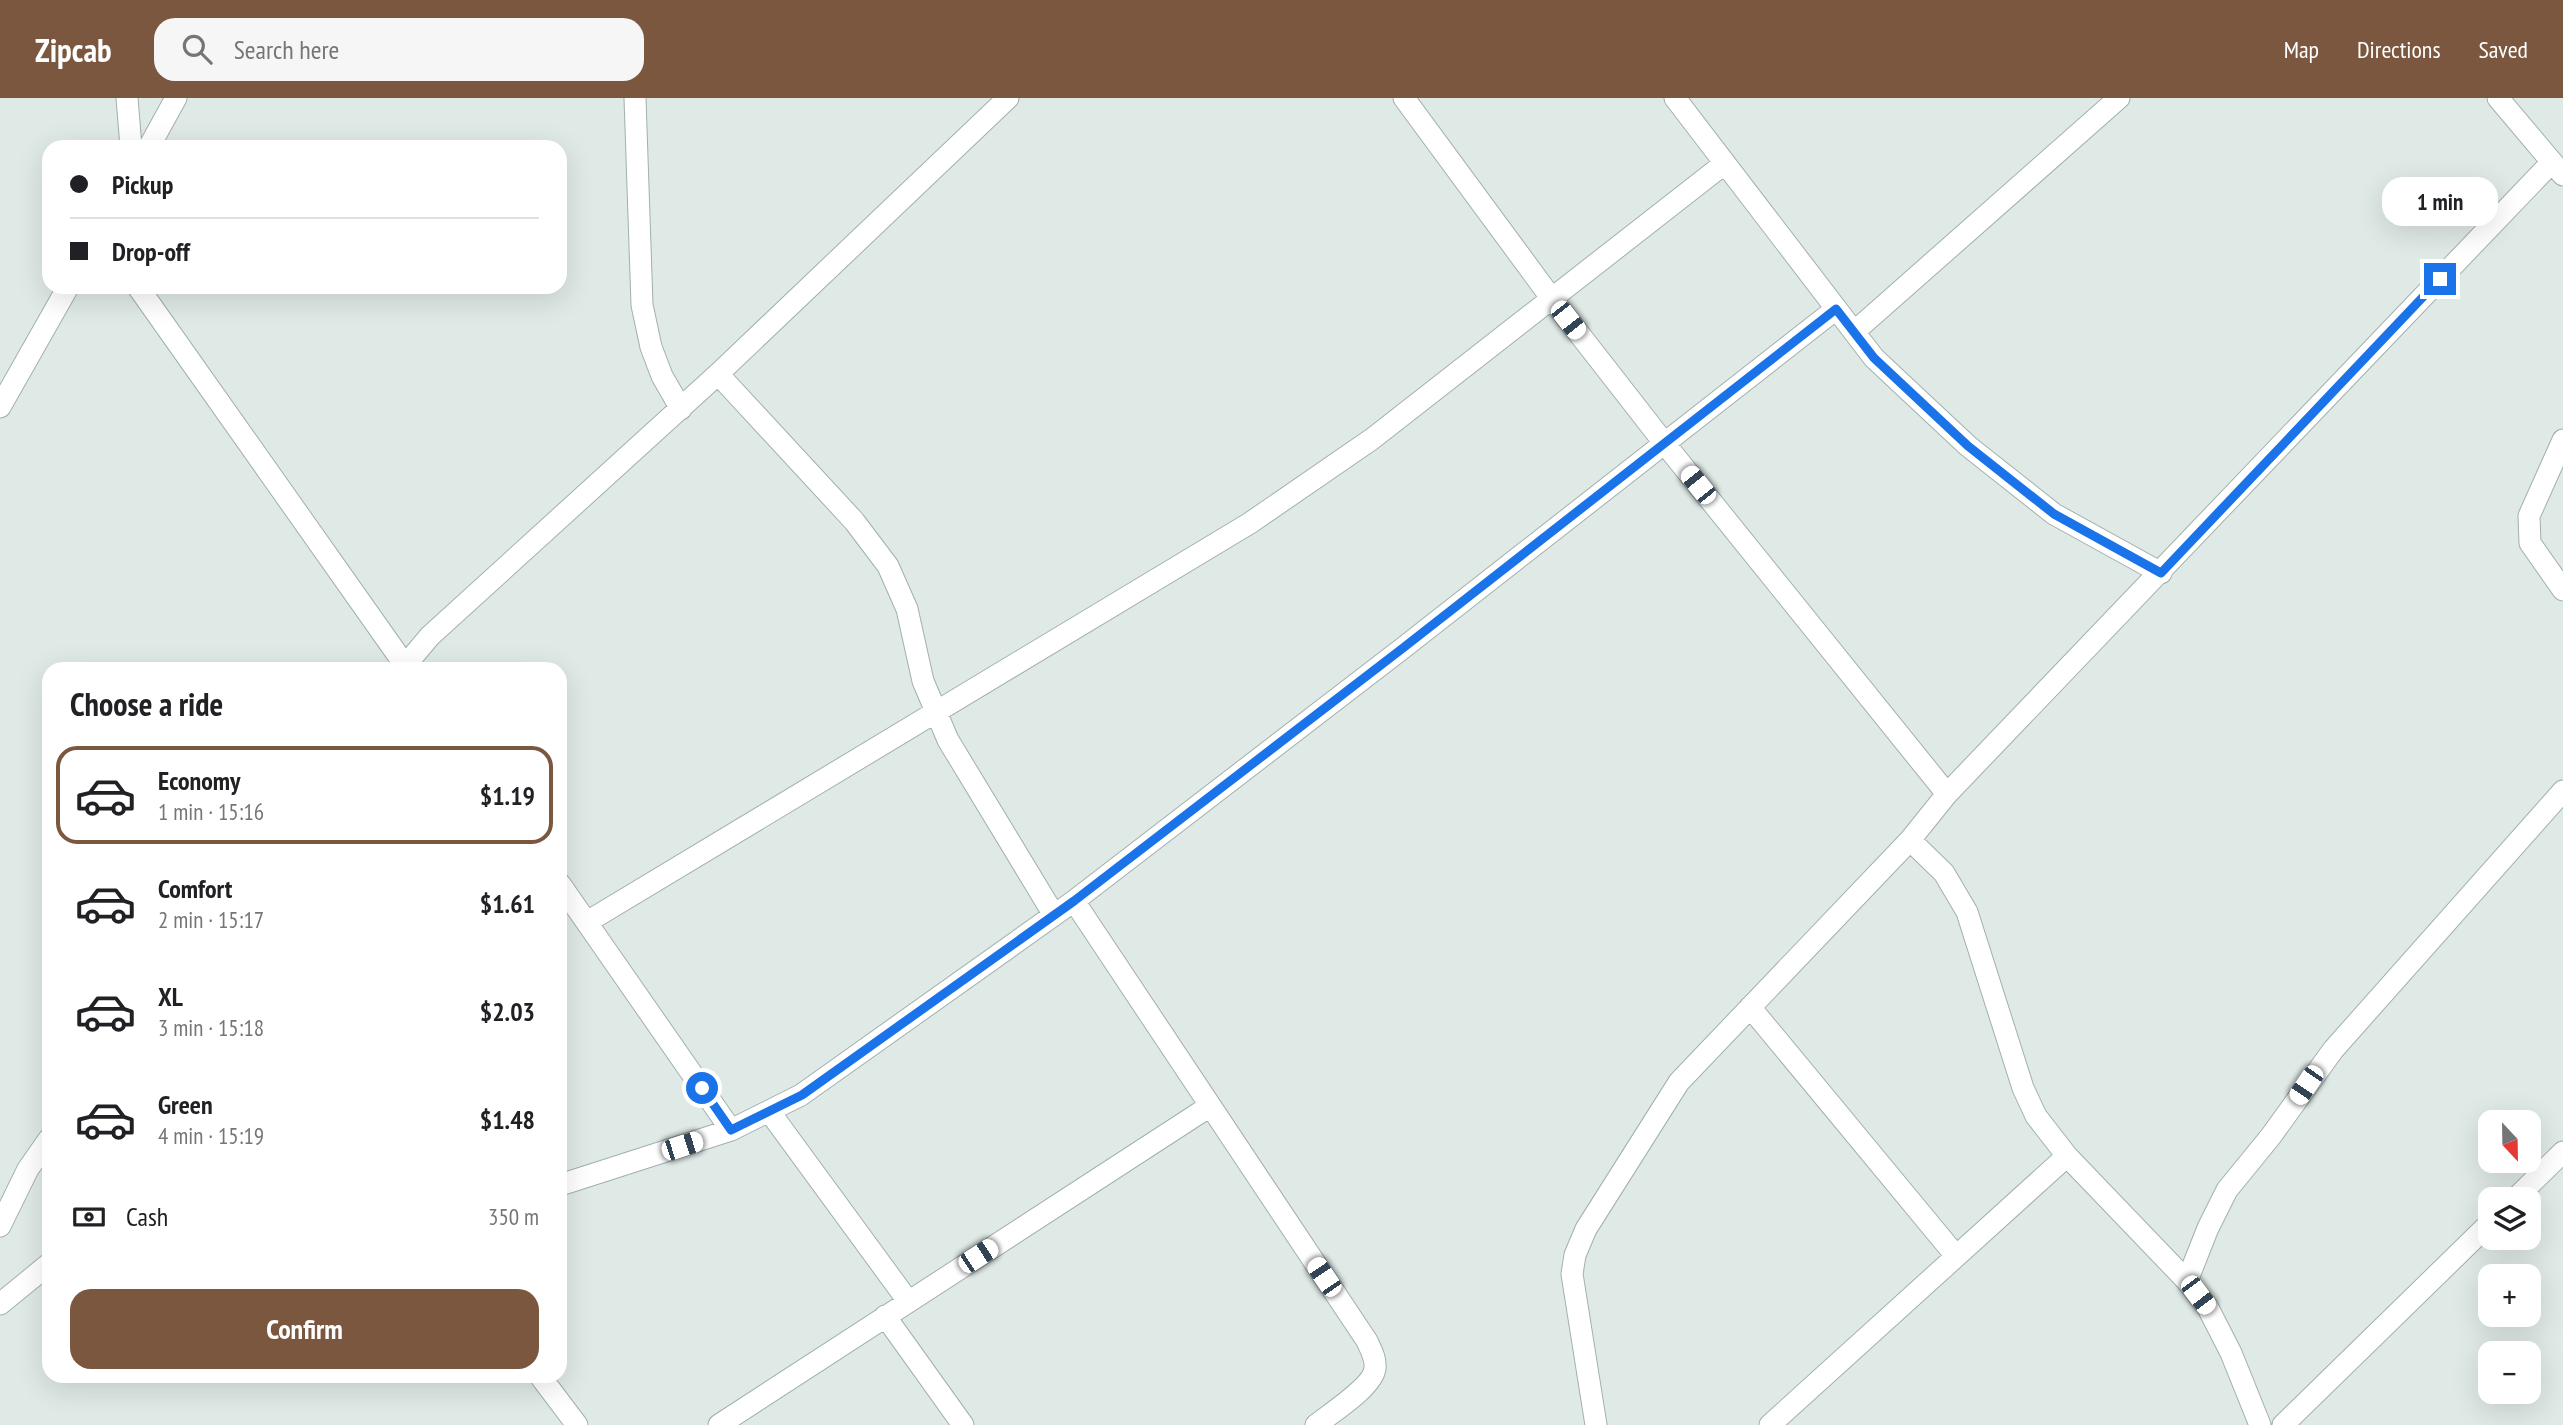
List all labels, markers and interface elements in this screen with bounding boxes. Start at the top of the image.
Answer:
search box [154,18,644,81]
text: Zipcab [35,28,112,71]
icon: search [178,30,216,68]
text: Search here [234,33,339,66]
text: Map [2284,34,2319,65]
text: Directions [2357,34,2441,65]
text: Saved [2479,34,2528,65]
text: Pickup [112,168,173,201]
callout: 1 min [2382,178,2498,226]
text: 1 min [2417,187,2463,216]
text: Drop-off [112,235,190,268]
route end [2424,263,2456,295]
car [1547,297,1590,343]
car [1677,462,1720,508]
text: Choose a ride [70,683,223,725]
icon: car [74,764,137,827]
text: Economy [158,764,240,797]
text: $1.19 [480,779,535,812]
text: 1 min · 15:16 [158,797,264,826]
icon: car [74,872,137,935]
text: Comfort [158,872,232,905]
text: $1.61 [480,887,535,920]
text: 2 min · 15:17 [158,905,264,934]
icon: car [74,980,137,1043]
text: XL [158,980,183,1013]
text: $2.03 [480,995,535,1028]
text: 3 min · 15:18 [158,1013,264,1042]
car [2286,1062,2327,1108]
route start [686,1072,718,1104]
icon: car [74,1088,137,1151]
text: Green [158,1088,213,1121]
text: $1.48 [480,1103,535,1136]
north arrow [2478,1110,2541,1172]
map controls [2478,1110,2541,1404]
text: 4 min · 15:19 [158,1121,264,1150]
car [659,1130,706,1162]
button: layers [2478,1187,2541,1250]
icon: cash [70,1198,108,1236]
text: Cash [126,1200,168,1233]
text: 350 m [488,1202,539,1231]
car [955,1236,1002,1276]
car [1304,1254,1345,1300]
button: + [2478,1264,2541,1327]
car [2177,1272,2220,1318]
button: Confirm [70,1289,539,1369]
button: − [2478,1341,2541,1404]

